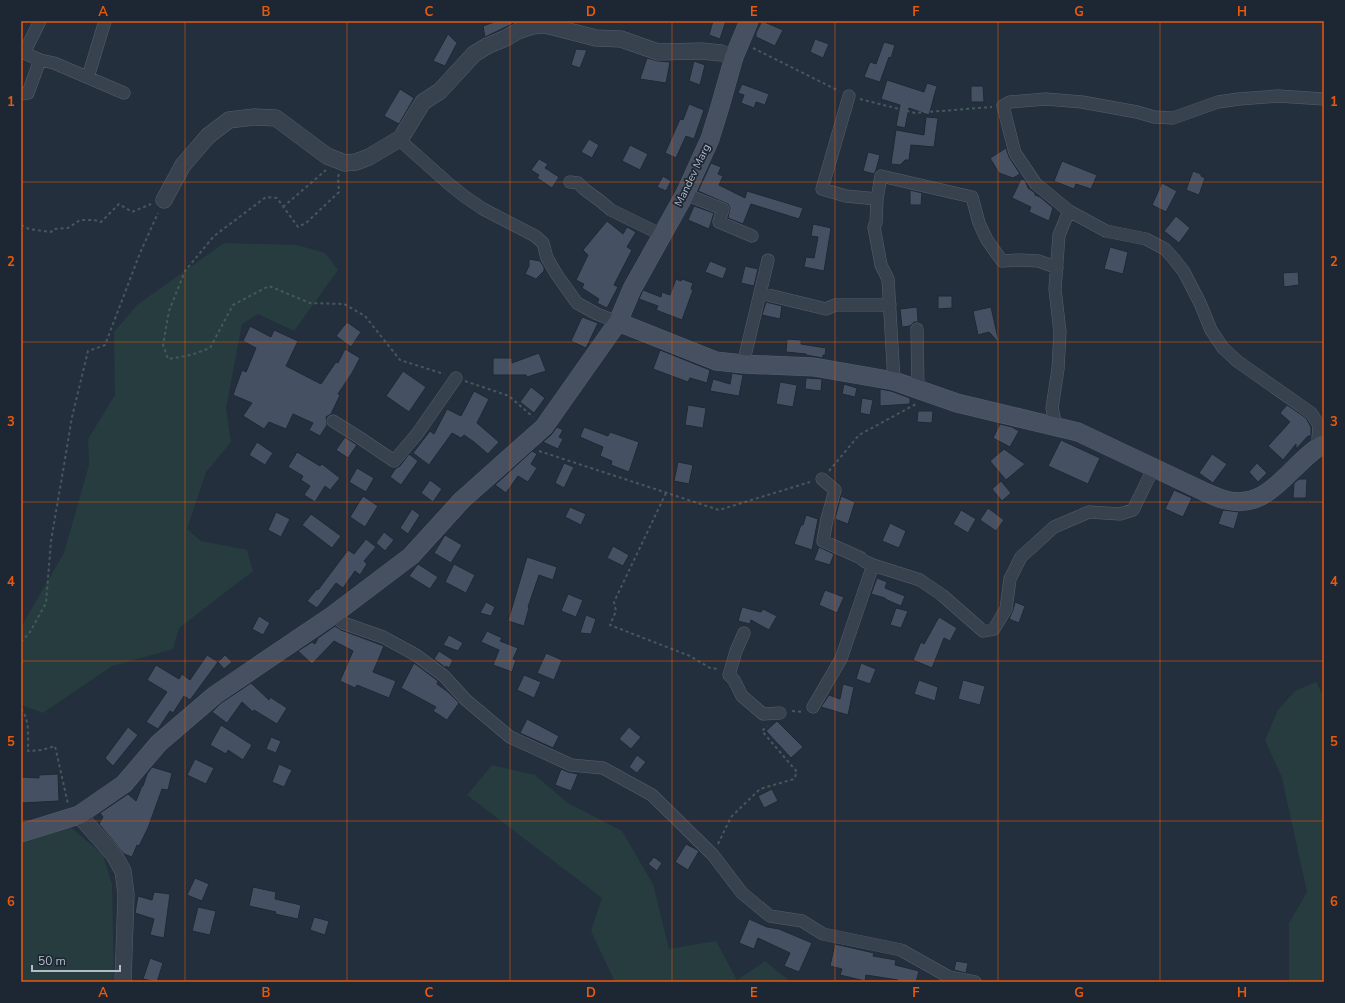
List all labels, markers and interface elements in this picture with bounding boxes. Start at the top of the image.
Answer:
text: A [98,3,108,21]
text: B [262,3,271,21]
text: C [425,3,434,21]
text: D [586,3,596,21]
text: E [750,3,758,21]
text: F [912,3,920,21]
text: G [1074,3,1084,21]
text: H [1237,3,1247,21]
text: 1 [7,93,15,111]
text: 1 [1330,93,1338,111]
street label: Mandev Marg [671,141,714,209]
text: 2 [7,253,15,271]
text: 2 [1330,253,1338,271]
text: 3 [7,413,15,431]
text: 3 [1330,413,1338,431]
text: 4 [7,573,15,591]
text: 4 [1330,573,1338,591]
text: 5 [7,733,15,751]
text: 5 [1330,733,1338,751]
text: 6 [7,893,15,911]
text: 6 [1330,893,1338,911]
scale bar [32,947,120,973]
text: 50 m [38,953,66,969]
text: A [98,984,108,1002]
text: B [262,984,271,1002]
text: C [425,984,434,1002]
text: D [586,984,596,1002]
text: E [750,984,758,1002]
text: F [912,984,920,1002]
text: G [1074,984,1084,1002]
text: H [1237,984,1247,1002]

